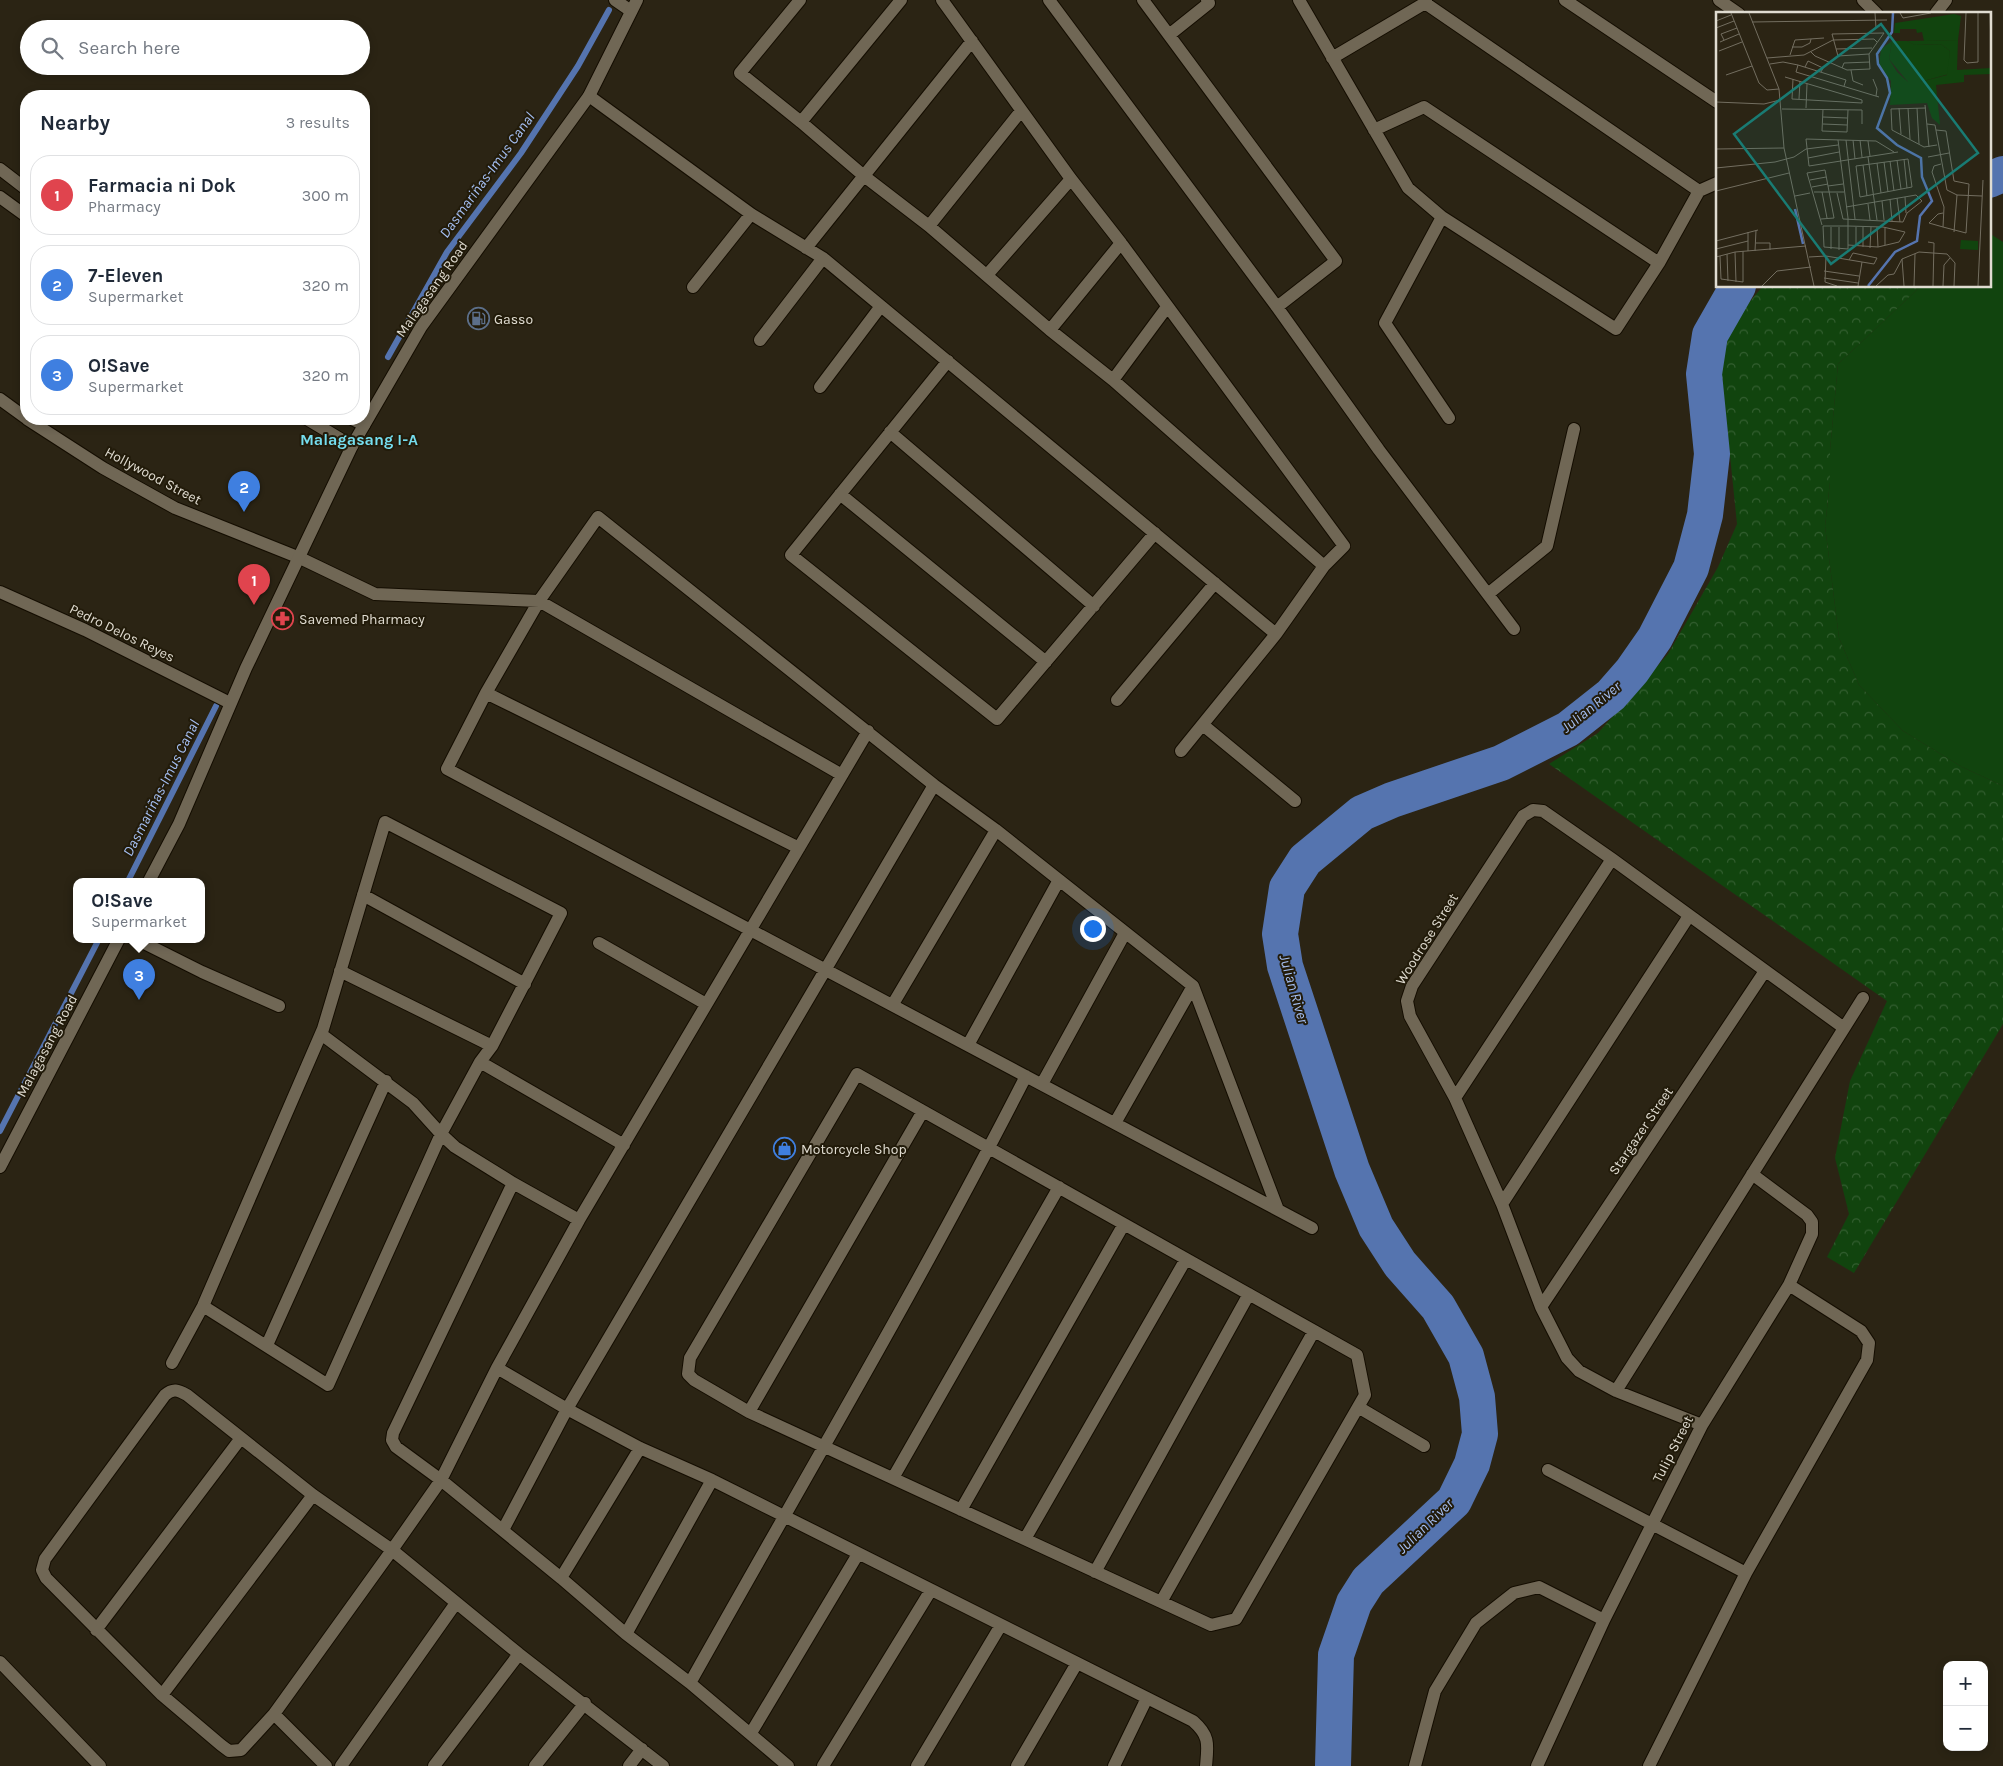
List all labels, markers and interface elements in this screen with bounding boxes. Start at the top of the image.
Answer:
inset map [1716,12,1990,288]
search box [20,20,370,75]
icon: search [38,34,66,62]
text: Search here [78,37,180,59]
water label: Dasmariñas-Imus Canal [435,109,539,241]
text: Nearby [40,111,110,135]
text: 3 results [286,113,350,132]
text: Farmacia ni Dok [88,175,236,197]
text: 1 [54,186,60,205]
text: 300 m [302,186,349,205]
text: Pharmacy [88,197,161,216]
street label: Malagasang Road [392,238,472,340]
text: 7-Eleven [88,265,163,287]
text: 2 [52,276,62,295]
text: 320 m [302,276,349,295]
text: Supermarket [88,287,184,306]
fuel station icon: Gasso [466,307,490,331]
place label: Gasso [494,311,533,328]
text: O!Save [88,355,150,377]
text: 3 [52,366,62,385]
text: 320 m [302,366,349,385]
text: Supermarket [88,377,184,396]
district label: Malagasang I-A [300,430,418,449]
street label: Hollywood Street [102,443,204,509]
pin: 2 [228,471,260,512]
pin: 1 [238,564,270,605]
street label: Pedro Delos Reyes [67,600,177,666]
pharmacy icon: Savemed Pharmacy [271,607,295,631]
place label: Savemed Pharmacy [299,611,425,628]
water label: Julian River [1558,677,1625,737]
water label: Dasmariñas-Imus Canal [119,717,203,859]
popup [73,878,205,943]
text: O!Save [91,890,153,912]
street label: Woodrose Street [1392,890,1462,988]
text: Supermarket [91,912,187,931]
your location [1080,916,1106,942]
water label: Julian River [1275,952,1313,1027]
pin: 3 [123,959,155,1000]
street label: Malagasang Road [13,992,81,1100]
street label: Stargazer Street [1605,1084,1677,1178]
shop icon: Motorcycle Shop [773,1137,797,1161]
place label: Motorcycle Shop [801,1141,907,1158]
street label: Tulip Street [1649,1413,1697,1485]
water label: Julian River [1393,1494,1458,1557]
map controls [1943,1661,1988,1751]
button: + [1943,1661,1988,1706]
button: − [1943,1706,1988,1751]

